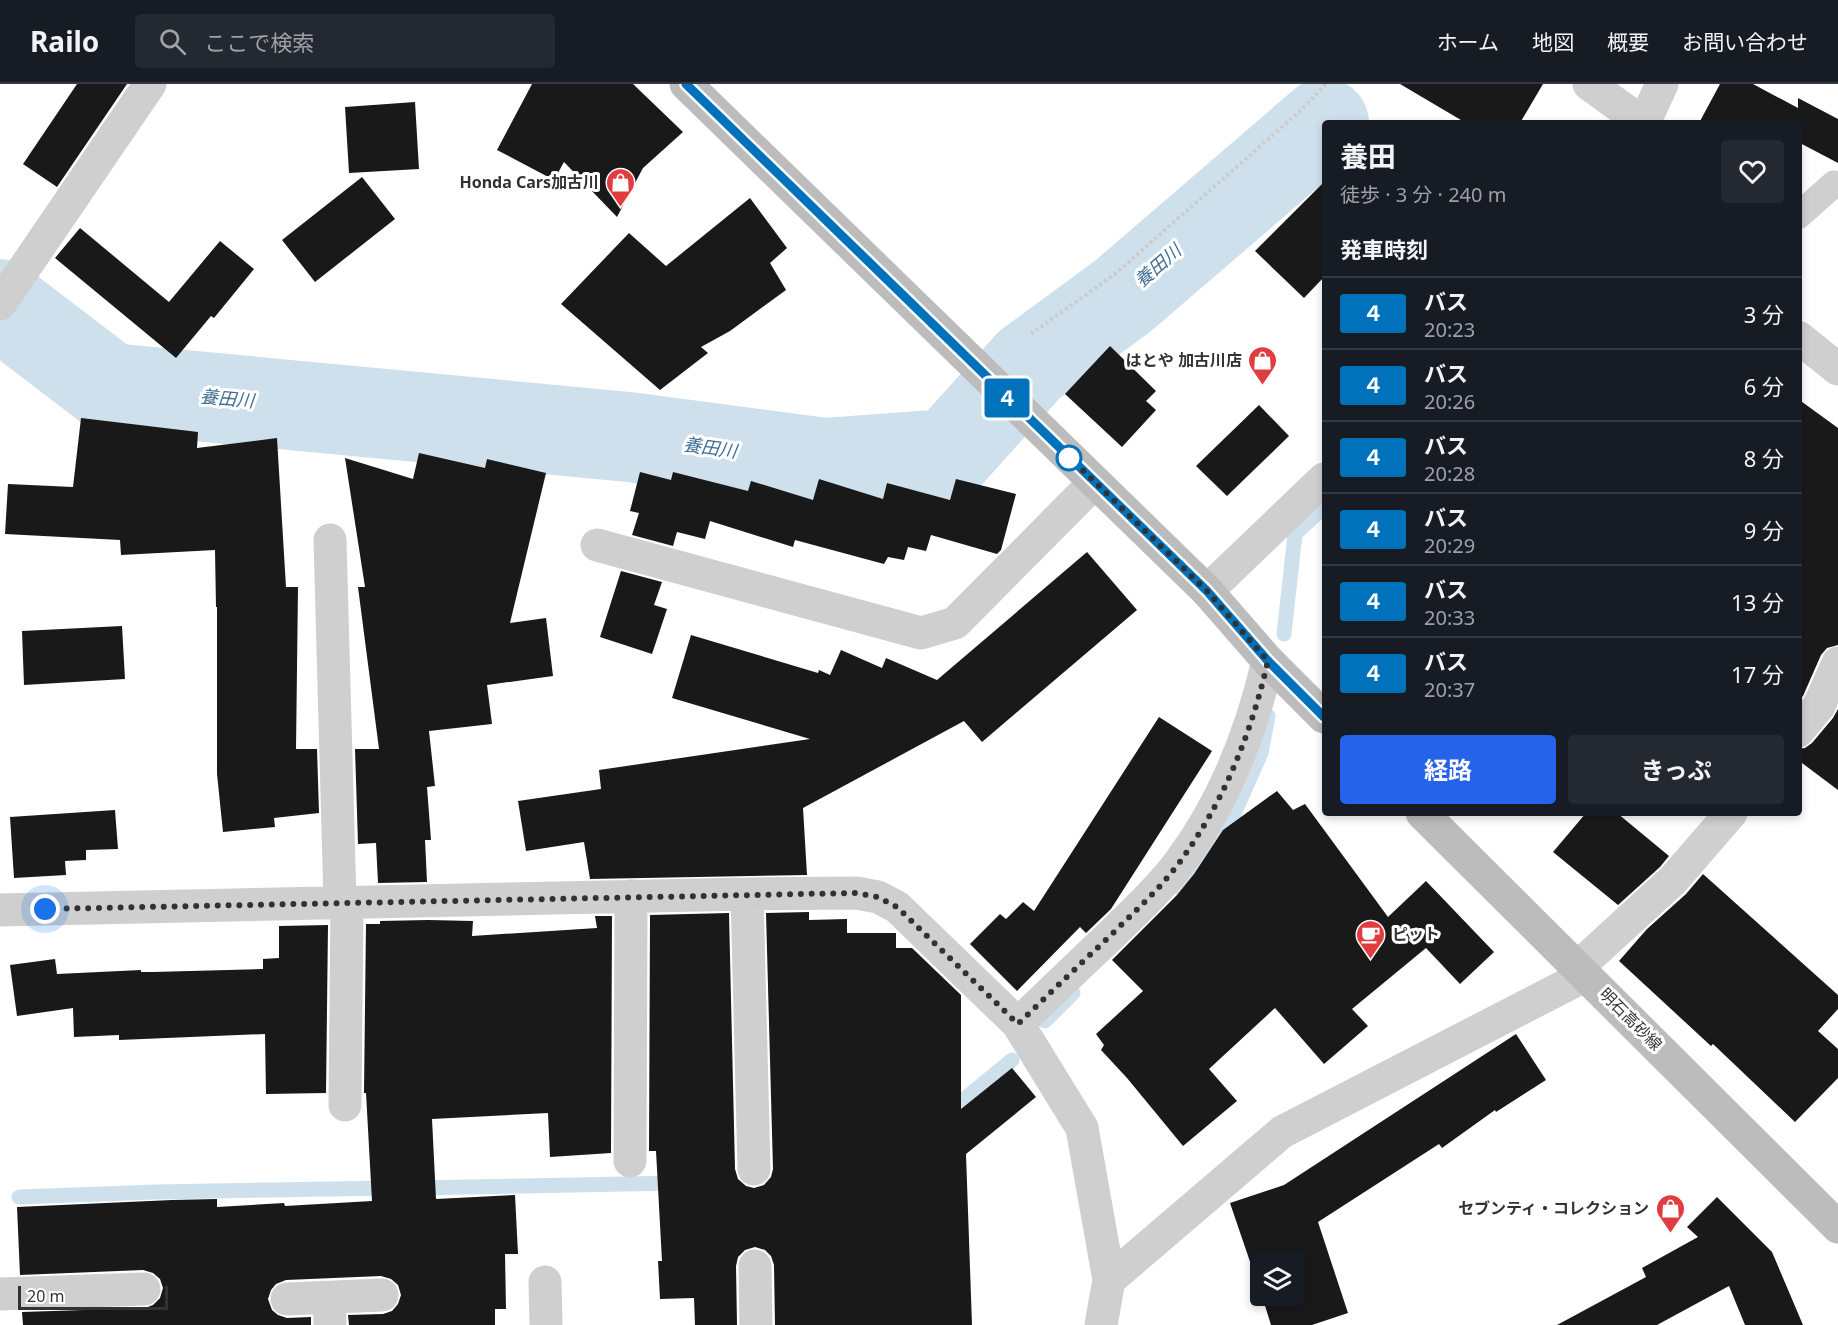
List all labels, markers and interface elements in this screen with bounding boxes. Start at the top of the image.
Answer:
search box [135,14,555,68]
text: Railo [30,22,99,60]
icon: search [156,25,189,58]
text: ここで検索 [204,27,314,57]
text: ホーム [1437,28,1499,56]
text: 地図 [1532,28,1574,56]
text: 概要 [1607,28,1649,56]
text: お問い合わせ [1682,28,1808,56]
text: 養田 [1340,137,1396,175]
button: heart [1721,140,1784,203]
shop icon: Honda Cars加古川 [604,166,636,208]
place label: Honda Cars加古川 [459,171,599,193]
text: 徒歩 · 3 分 · 240 m [1340,181,1506,208]
text: 発車時刻 [1340,234,1428,264]
water label: 養田川 [1129,237,1187,292]
text: バス [1424,286,1468,316]
text: ４ [1363,299,1384,327]
text: 3 分 [1744,299,1784,329]
text: 20:23 [1424,316,1475,343]
shop icon: はとや 加古川店 [1247,344,1279,386]
place label: はとや 加古川店 [1126,349,1242,371]
text: バス [1424,358,1468,388]
text: ４ [1363,371,1384,399]
text: 6 分 [1744,371,1784,401]
line badge: ４ [988,378,1026,418]
water label: 養田川 [199,384,257,412]
text: ４ [997,384,1018,412]
text: 20:26 [1424,388,1475,415]
text: バス [1424,430,1468,460]
water label: 養田川 [682,431,741,463]
text: ４ [1363,443,1384,471]
text: 8 分 [1744,443,1784,473]
unlabelled marker [1056,445,1082,471]
text: 20:28 [1424,460,1475,487]
text: バス [1424,502,1468,532]
text: ４ [1363,515,1384,543]
text: 9 分 [1744,515,1784,545]
text: 20:29 [1424,532,1475,559]
text: バス [1424,574,1468,604]
text: ４ [1363,587,1384,615]
text: 13 分 [1731,587,1784,617]
text: 20:33 [1424,604,1475,631]
text: バス [1424,646,1468,676]
text: ４ [1363,659,1384,687]
text: 17 分 [1731,659,1784,689]
text: 20:37 [1424,676,1475,703]
button: 経路 [1340,735,1556,804]
button: きっぷ [1568,735,1784,804]
your location [30,894,60,924]
cafe icon: ピット [1355,918,1387,960]
place label: ピット [1392,923,1440,945]
street label: 明石高砂線 [1595,983,1667,1055]
shop icon: セブンティ・コレクション [1654,1192,1686,1234]
place label: セブンティ・コレクション [1458,1197,1649,1219]
map controls [1250,1252,1304,1306]
button: layers [1250,1252,1304,1306]
scale bar [18,1283,168,1310]
text: 20 m [27,1285,64,1307]

